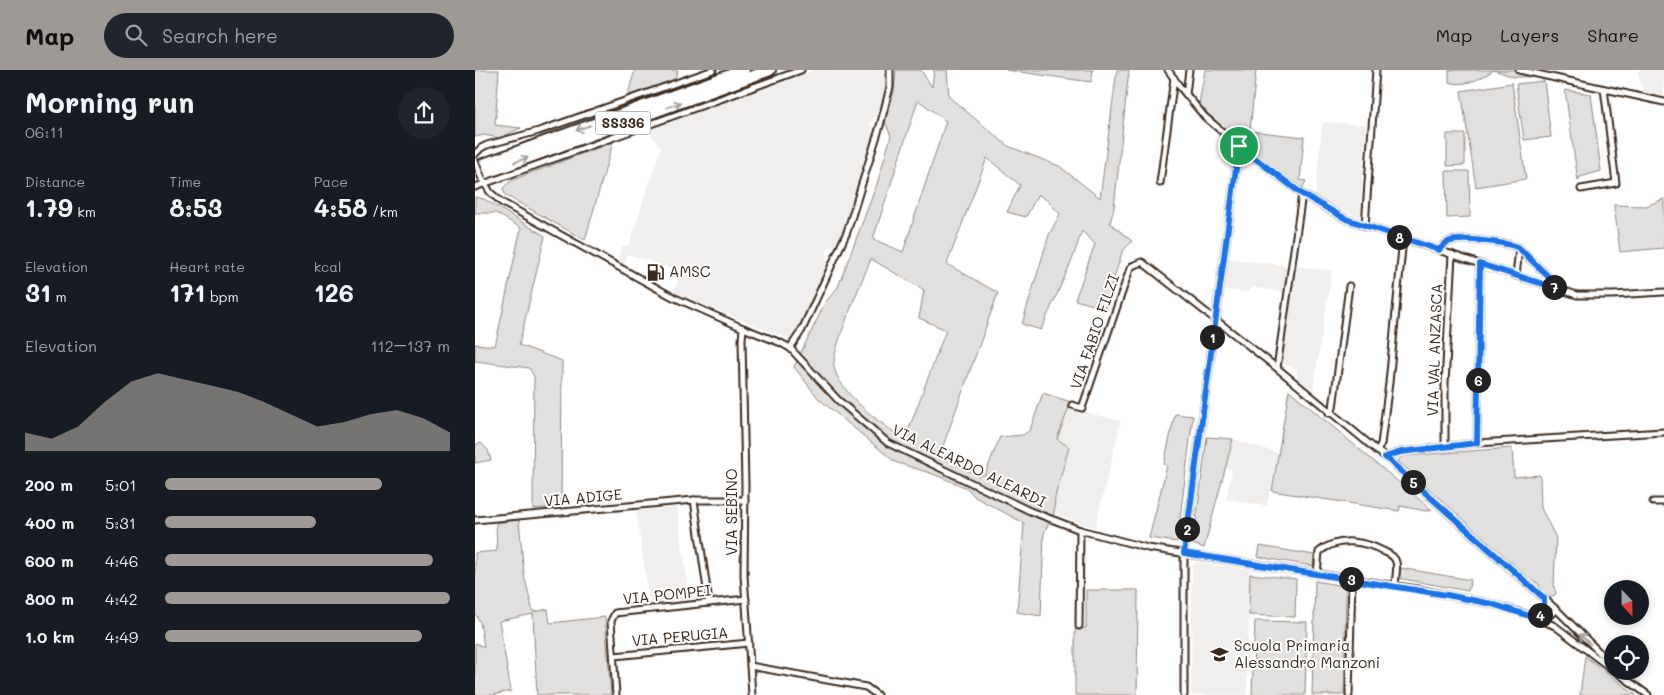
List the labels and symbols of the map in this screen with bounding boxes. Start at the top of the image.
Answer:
one-way arrow [665,100,681,109]
road number: SS336 [595,112,651,134]
one-way arrow [576,124,591,133]
pin [1218,125,1260,167]
one-way arrow [513,155,528,164]
pin: 8 [1387,224,1411,250]
place label: AMSC [669,261,711,281]
fuel station icon: AMSC [645,262,665,282]
street label: VIA FABIO FILZI [1065,271,1123,392]
pin: 7 [1541,274,1567,300]
street label: VIA VAL ANZASCA [1422,283,1446,417]
pin: 1 [1199,324,1225,350]
pin: 6 [1465,368,1491,392]
street label: VIA ALEARDO ALEARDI [889,419,1050,511]
street label: VIA SEBINO [721,468,741,556]
pin: 5 [1401,470,1425,494]
street label: VIA ADIGE [543,484,623,510]
pin: 2 [1175,516,1199,542]
pin: 3 [1339,566,1363,592]
street label: VIA POMPEI [622,579,712,609]
north arrow [1604,580,1649,625]
pin: 4 [1527,602,1553,628]
street label: VIA PERUGIA [631,622,729,650]
one-way arrow [1579,633,1592,645]
place label: Scuola Primaria Alessandro Manzoni [1234,635,1380,672]
school or university icon: Scuola Primaria Alessandro Manzoni [1210,645,1230,665]

